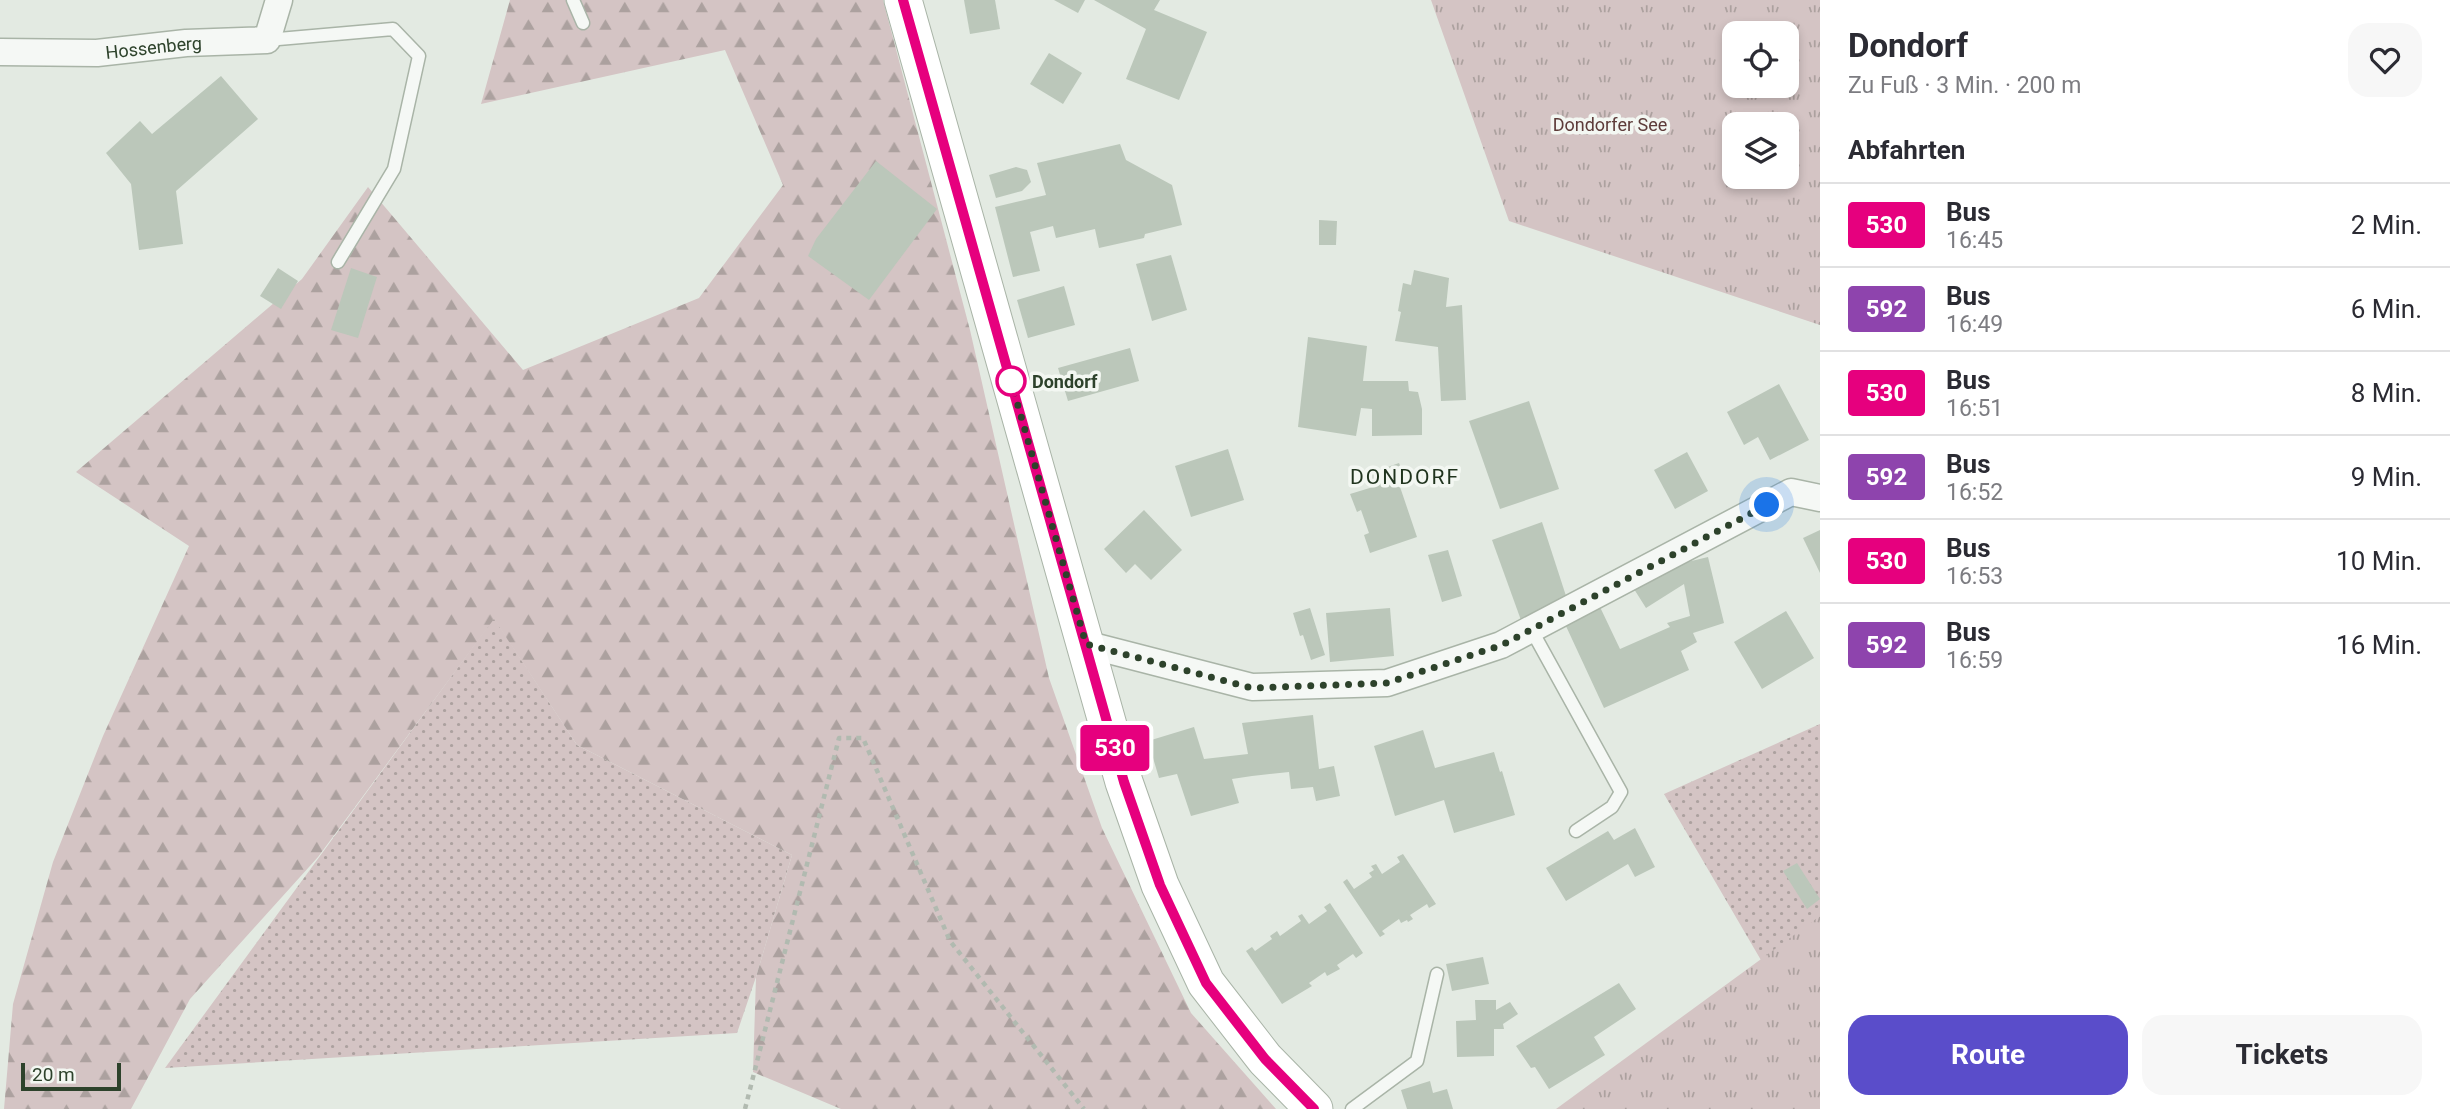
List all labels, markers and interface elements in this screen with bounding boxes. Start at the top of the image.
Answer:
map controls [1722,21,1799,189]
button: locate [1722,21,1799,98]
button: heart [2348,23,2422,97]
text: Dondorf [1848,26,1968,65]
street label: Hossenberg [104,32,202,62]
text: Zu Fuß · 3 Min. · 200 m [1848,72,2081,99]
button: layers [1722,112,1799,189]
park label: Dondorfer See [1553,114,1667,135]
text: Abfahrten [1848,135,1965,165]
text: Bus [1946,197,1991,227]
text: 2 Min. [2351,210,2422,240]
text: 530 [1866,211,1907,239]
text: 16:45 [1946,227,2003,254]
text: Bus [1946,281,1991,311]
text: 6 Min. [2351,294,2422,324]
text: 592 [1866,295,1907,323]
text: 16:49 [1946,311,2003,338]
text: Bus [1946,365,1991,395]
marker: Dondorf [996,366,1026,396]
place label: Dondorf [1032,371,1098,392]
text: 8 Min. [2351,378,2422,408]
text: 530 [1866,379,1907,407]
text: 16:51 [1946,395,2003,422]
text: Bus [1946,449,1991,479]
text: 9 Min. [2351,462,2422,492]
text: 592 [1866,463,1907,491]
district label: DONDORF [1350,465,1460,489]
text: 16:52 [1946,479,2003,506]
your location [1749,487,1784,522]
text: Bus [1946,533,1991,563]
text: 10 Min. [2336,546,2422,576]
text: 530 [1866,547,1907,575]
text: 16:53 [1946,563,2003,590]
text: Bus [1946,617,1991,647]
text: 16 Min. [2336,630,2422,660]
text: 592 [1866,631,1907,659]
text: 16:59 [1946,647,2003,674]
line badge: 530 [1075,725,1155,771]
text: 530 [1094,734,1136,762]
button: Route [1848,1015,2128,1095]
button: Tickets [2142,1015,2422,1095]
scale bar [21,1060,121,1092]
text: 20 m [32,1063,75,1086]

